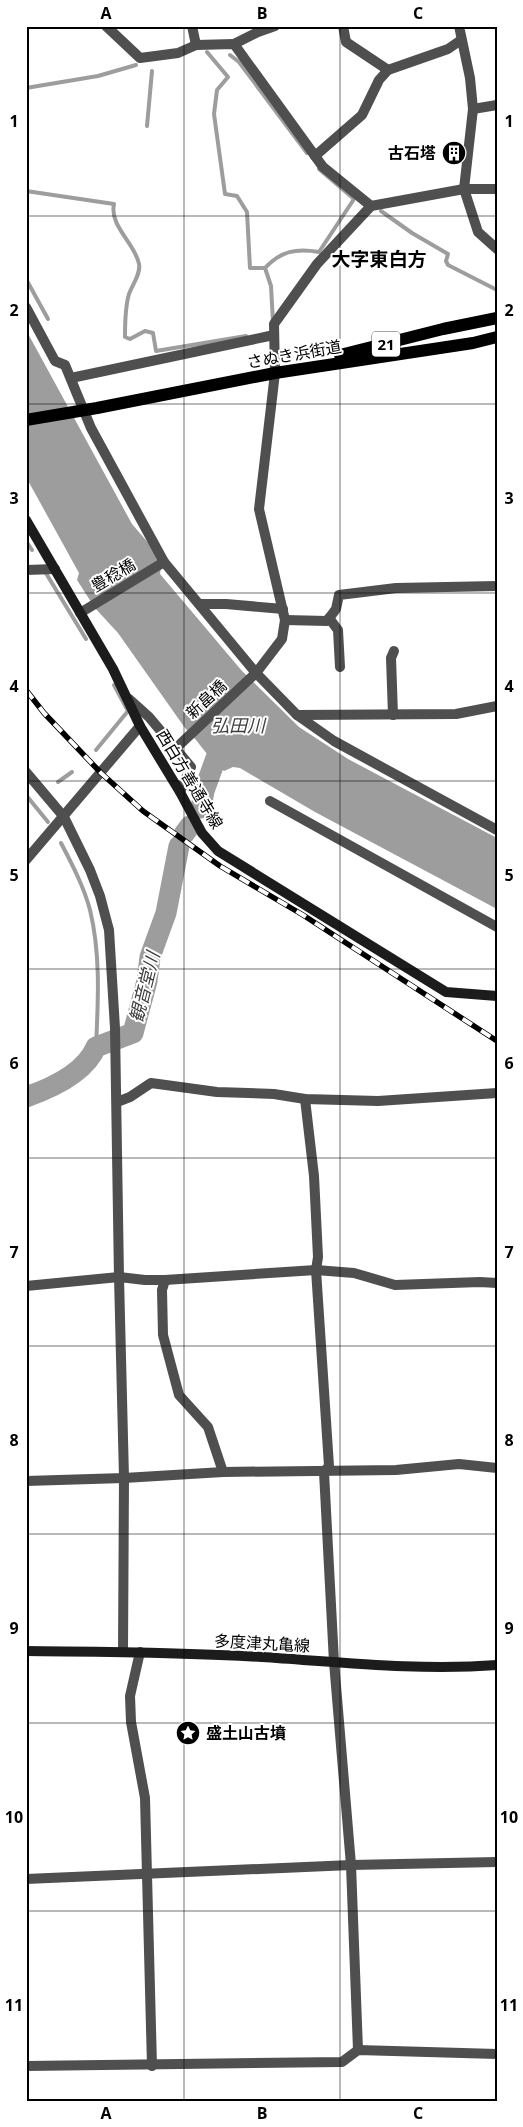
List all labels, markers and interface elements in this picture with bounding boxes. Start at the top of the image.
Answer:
text: A [100,2,112,24]
text: B [257,2,267,24]
text: C [413,2,423,24]
text: 1 [9,110,19,132]
text: 1 [504,110,514,132]
building icon: 古石塔 [441,140,467,166]
place label: 古石塔 [388,142,436,164]
district label: 大字東白方 [331,246,427,272]
text: 2 [9,299,19,321]
text: 2 [504,299,514,321]
road number: 21 [372,332,400,356]
street label: さぬき浜街道 [245,335,343,373]
text: 3 [9,487,19,509]
text: 3 [504,487,514,509]
street label: 豊稔橋 [87,553,139,597]
text: 4 [9,675,19,697]
street label: 新畠橋 [181,675,231,723]
text: 4 [504,675,514,697]
water label: 弘田川 [211,713,267,737]
street label: 西白方善通寺線 [152,725,228,833]
text: 5 [9,864,19,886]
text: 5 [504,864,514,886]
water label: 観音堂川 [124,947,165,1025]
text: 6 [9,1052,19,1074]
text: 6 [504,1052,514,1074]
text: 7 [9,1241,19,1263]
text: 7 [504,1241,514,1263]
text: 8 [9,1429,19,1451]
text: 8 [504,1429,514,1451]
text: 9 [9,1617,19,1639]
text: 9 [504,1617,514,1639]
street label: 多度津丸亀線 [213,1630,311,1656]
place icon: 盛土山古墳 [175,1720,201,1746]
place label: 盛土山古墳 [206,1722,286,1744]
text: 10 [5,1806,23,1828]
text: 10 [500,1806,518,1828]
text: 11 [5,1994,23,2016]
text: 11 [500,1994,518,2016]
text: A [100,2102,112,2124]
text: B [257,2102,267,2124]
text: C [413,2102,423,2124]

